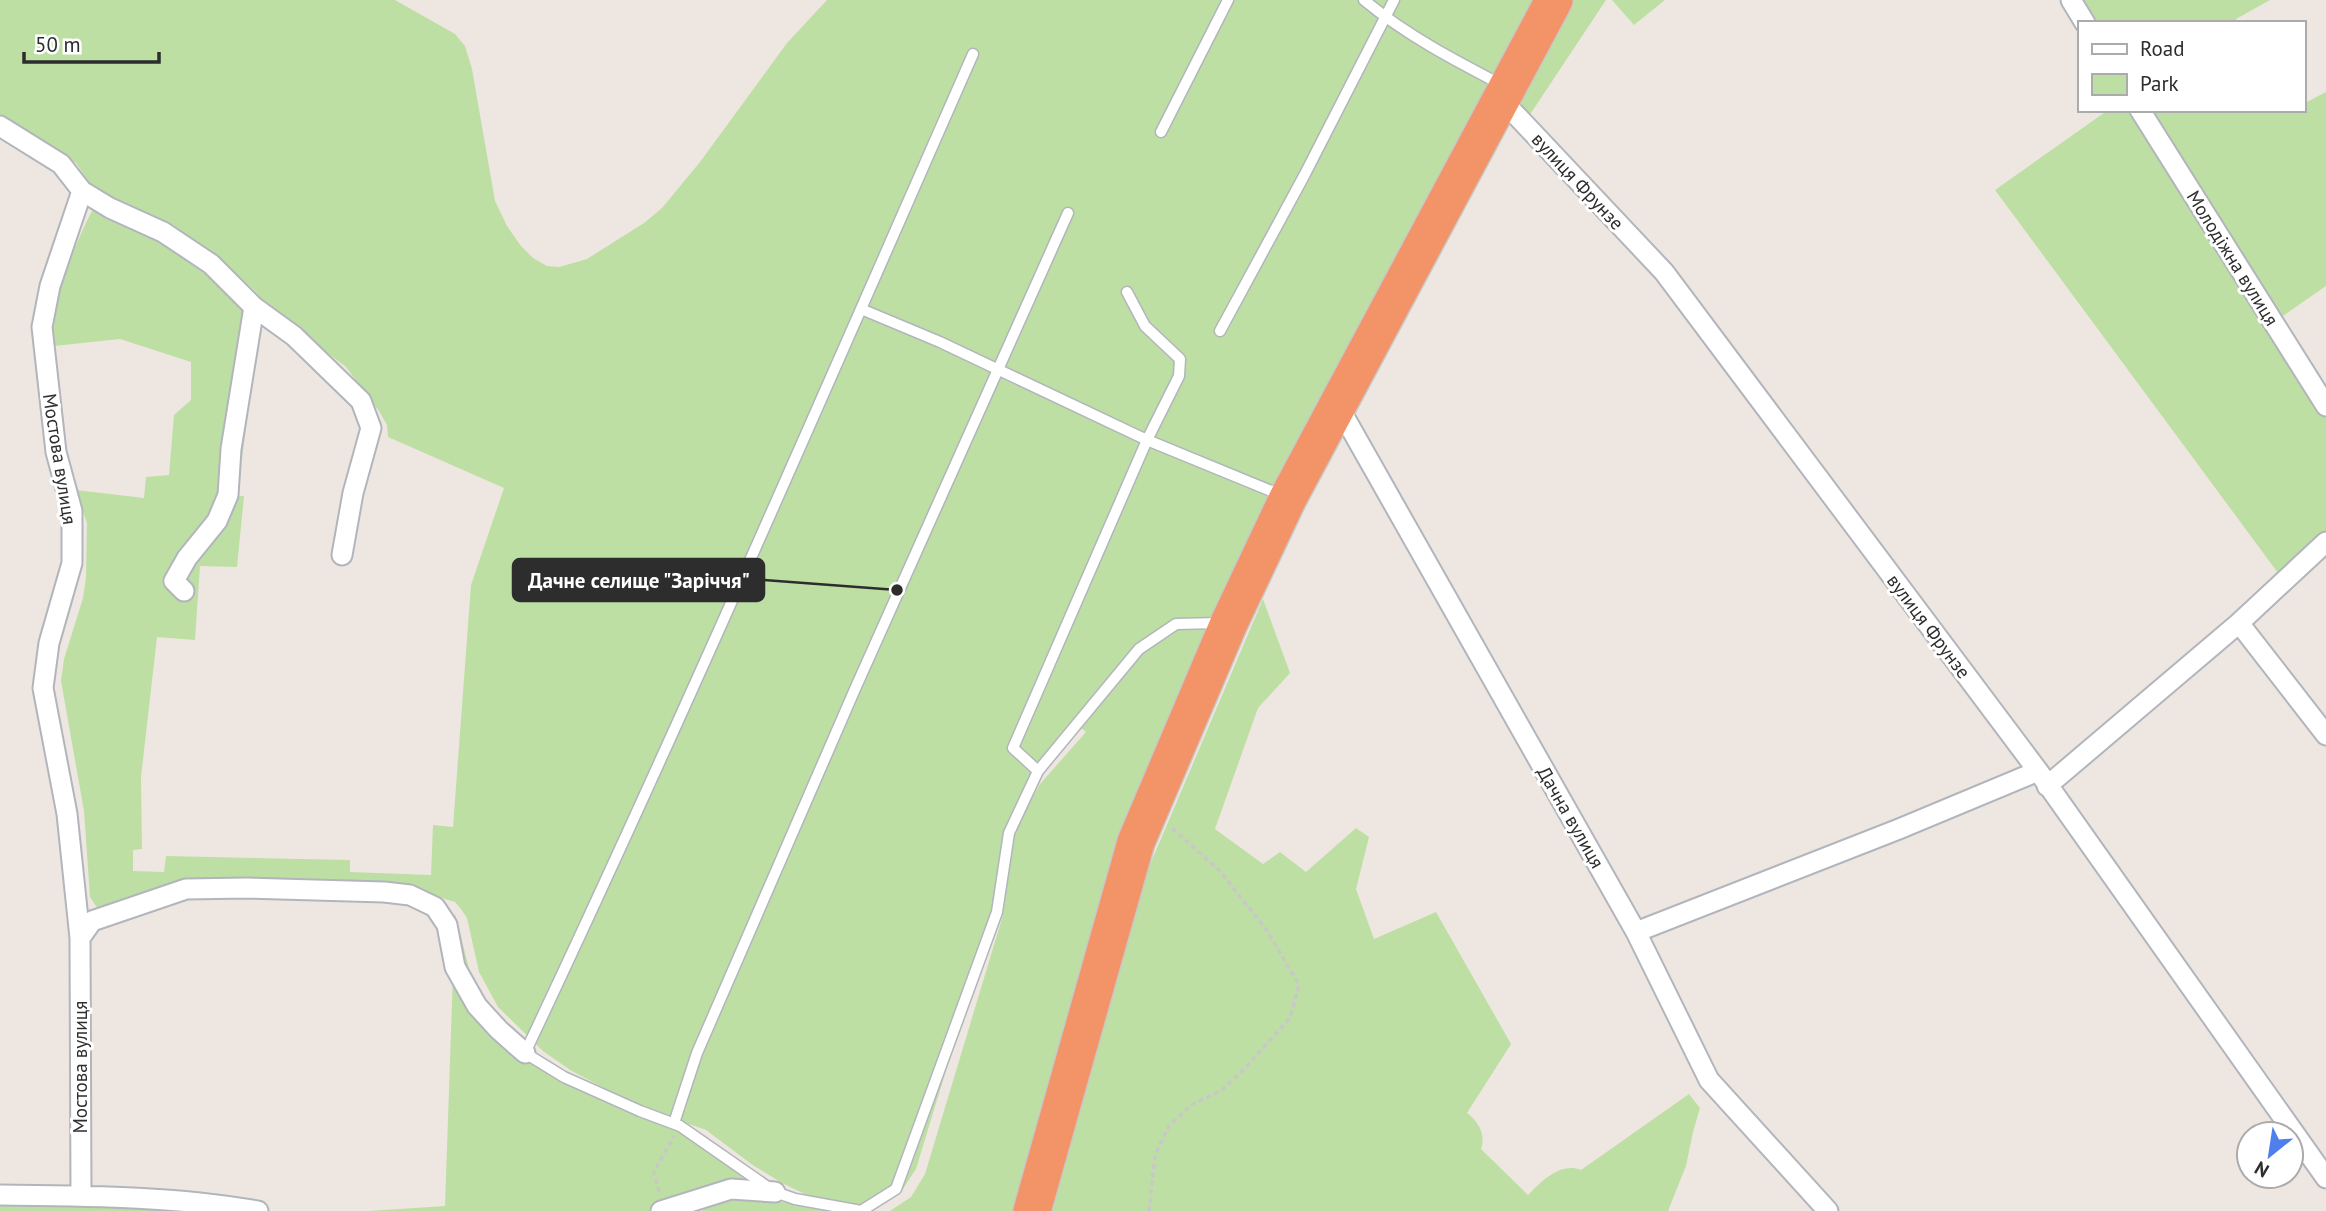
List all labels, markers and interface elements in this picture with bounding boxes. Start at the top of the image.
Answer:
scale bar [24,21,159,65]
legend [2078,21,2305,112]
text: 50 m [35,31,81,58]
text: Road [2140,35,2184,62]
text: Park [2140,70,2179,97]
street label: вулиця Фрунзе [1527,127,1629,235]
street label: Молодіжна вулиця [2182,186,2284,330]
street label: Мостова вулиця [38,392,82,526]
callout: Дачне селище "Заріччя" [513,559,764,601]
text: Дачне селище "Заріччя" [528,567,750,594]
street label: вулиця Фрунзе [1882,569,1976,683]
street label: Дачна вулиця [1532,762,1610,872]
street label: Мостова вулиця [68,1001,92,1133]
north arrow [2235,1120,2305,1190]
text: N [2250,1156,2273,1183]

